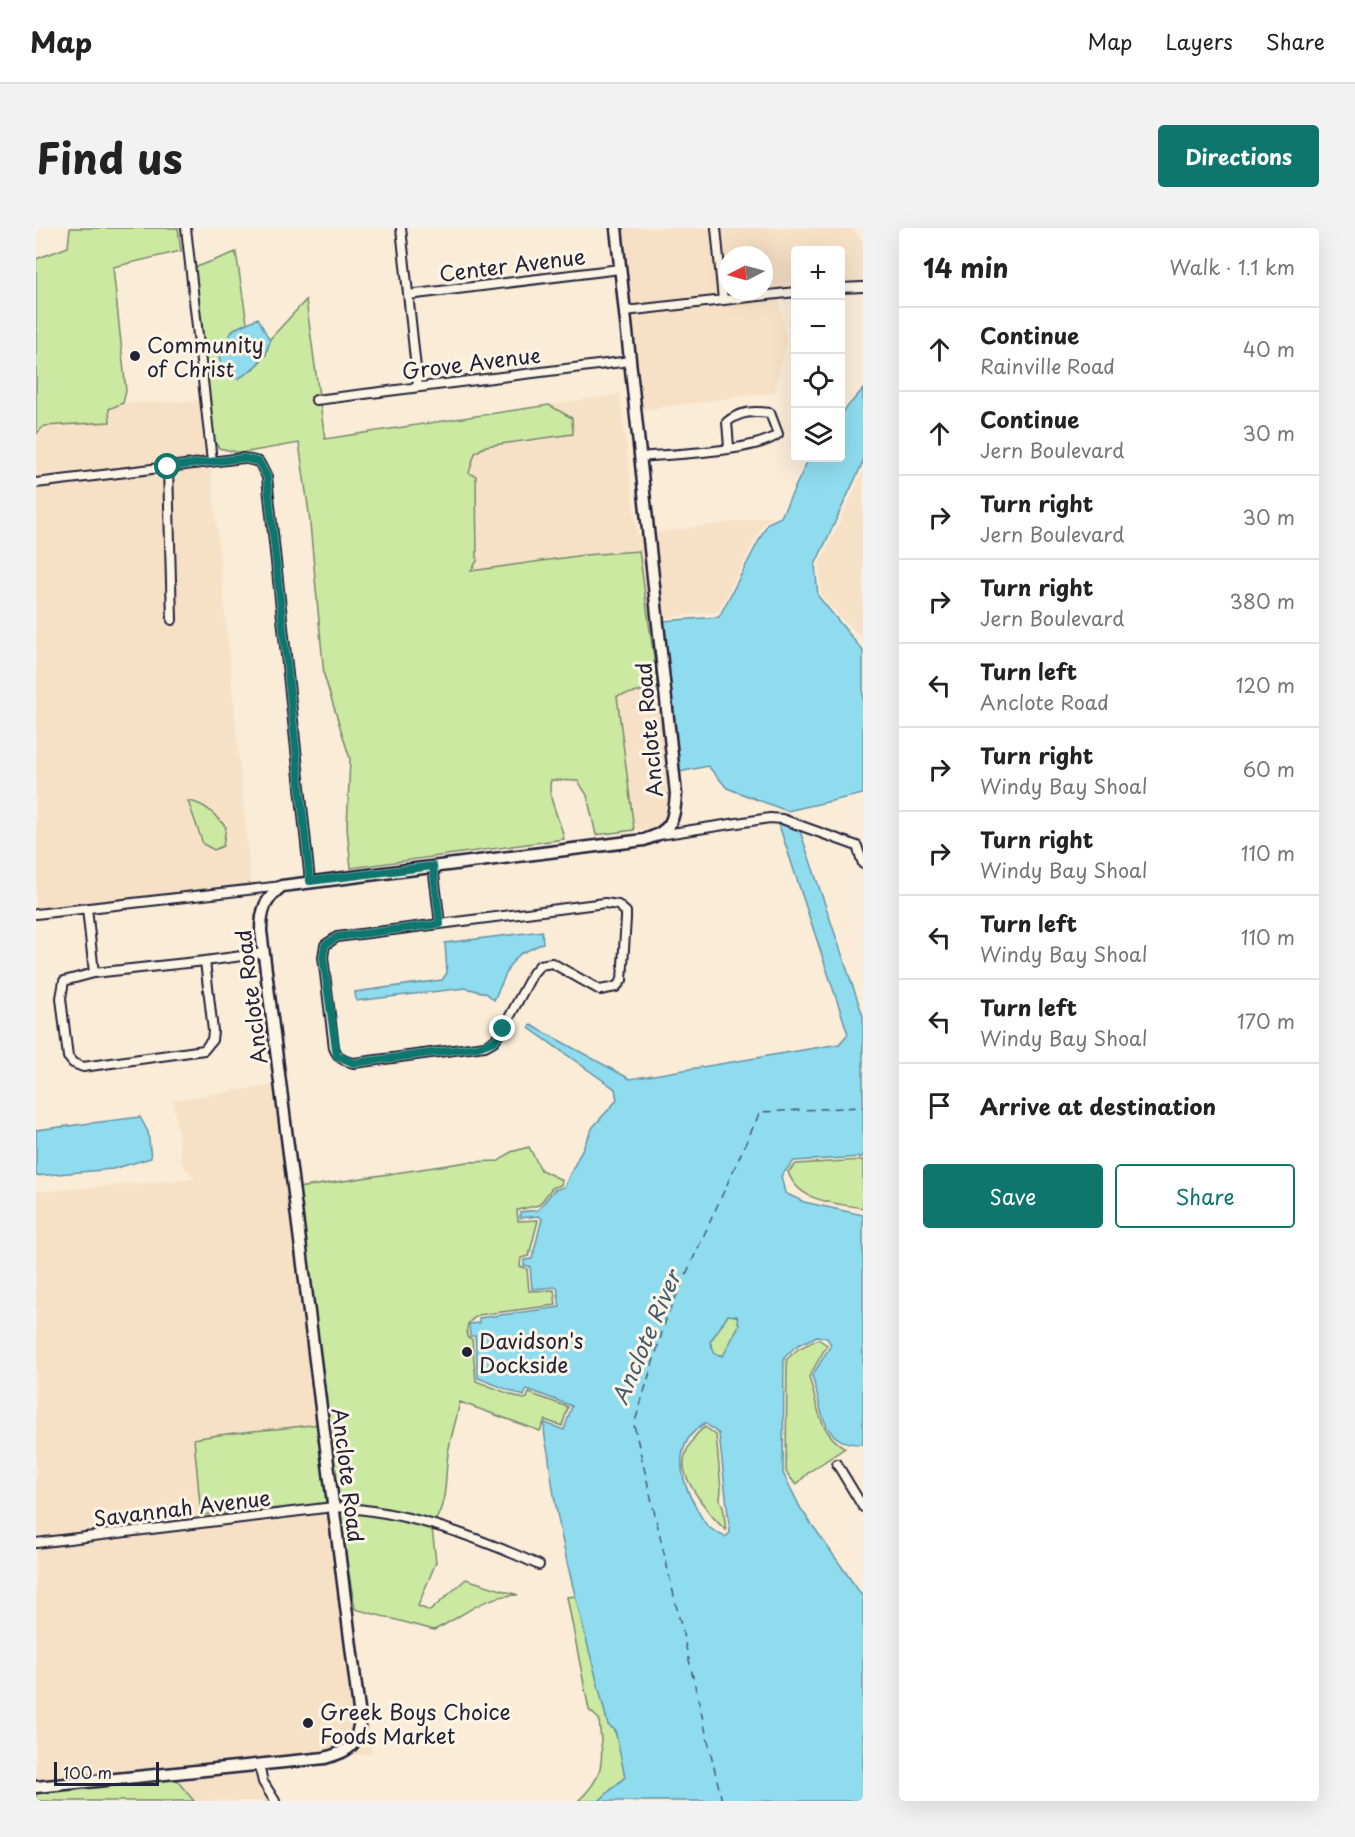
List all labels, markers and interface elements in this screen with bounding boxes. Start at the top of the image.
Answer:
text: Map [30,20,92,63]
text: Map [1088,25,1132,57]
text: Layers [1165,25,1233,57]
text: Share [1266,25,1325,57]
text: Find us [36,125,183,188]
button: Directions [1158,125,1319,187]
street label: Center Avenue [437,239,587,289]
north arrow [719,246,773,300]
map controls [791,246,845,462]
button: + [791,246,845,300]
text: 14 min [923,248,1009,287]
text: Walk · 1.1 km [1170,252,1295,282]
button: − [791,300,845,354]
text: Continue [980,318,1079,351]
place label: Community of Christ [147,328,264,384]
icon: ahead [923,333,956,366]
text: 40 m [1243,334,1295,364]
street label: Grove Avenue [400,338,542,386]
marker: Community of Christ [128,349,142,363]
text: Rainville Road [980,351,1115,381]
button: locate [791,354,845,408]
text: Continue [980,402,1079,435]
button: layers [791,408,845,462]
icon: ahead [923,417,956,450]
text: 30 m [1242,418,1295,448]
text: Jern Boulevard [980,435,1124,465]
route start [154,453,180,479]
text: Turn right [980,486,1093,519]
icon: right [923,501,956,534]
text: 30 m [1242,502,1295,532]
text: Jern Boulevard [980,519,1124,549]
text: Turn right [980,570,1093,603]
icon: right [923,585,956,618]
text: 380 m [1229,586,1295,616]
text: Jern Boulevard [980,603,1124,633]
text: Turn left [980,654,1077,687]
street label: Anclote Road [626,661,670,799]
icon: left [923,669,956,702]
text: 120 m [1236,670,1295,700]
text: Anclote Road [980,687,1109,717]
text: Turn right [980,738,1093,771]
icon: right [923,753,956,786]
text: 60 m [1243,754,1295,784]
text: Windy Bay Shoal [980,771,1147,801]
text: Turn right [980,822,1093,855]
icon: right [923,837,956,870]
text: 110 m [1241,838,1295,868]
text: Windy Bay Shoal [980,855,1147,885]
text: Turn left [980,906,1077,939]
icon: left [923,921,956,954]
text: 110 m [1241,922,1295,952]
street label: Anclote Road [226,928,274,1066]
text: Windy Bay Shoal [980,939,1147,969]
text: Turn left [980,990,1077,1023]
icon: left [923,1005,956,1038]
text: 170 m [1237,1006,1295,1036]
route end [489,1015,515,1041]
text: Windy Bay Shoal [980,1023,1147,1053]
icon: arrive [923,1089,956,1122]
text: Arrive at destination [980,1089,1216,1122]
button: Save [923,1164,1103,1228]
button: Share [1115,1164,1295,1228]
water label: Anclote River [602,1262,689,1409]
place label: Davidson's Dockside [479,1324,583,1380]
marker: Davidson's Dockside [460,1345,474,1359]
street label: Anclote Road [325,1406,373,1544]
street label: Savannah Avenue [92,1480,272,1534]
place label: Greek Boys Choice Foods Market [320,1695,511,1751]
marker: Greek Boys Choice Foods Market [301,1716,315,1730]
scale bar [54,1759,159,1786]
text: 100 m [63,1760,112,1784]

